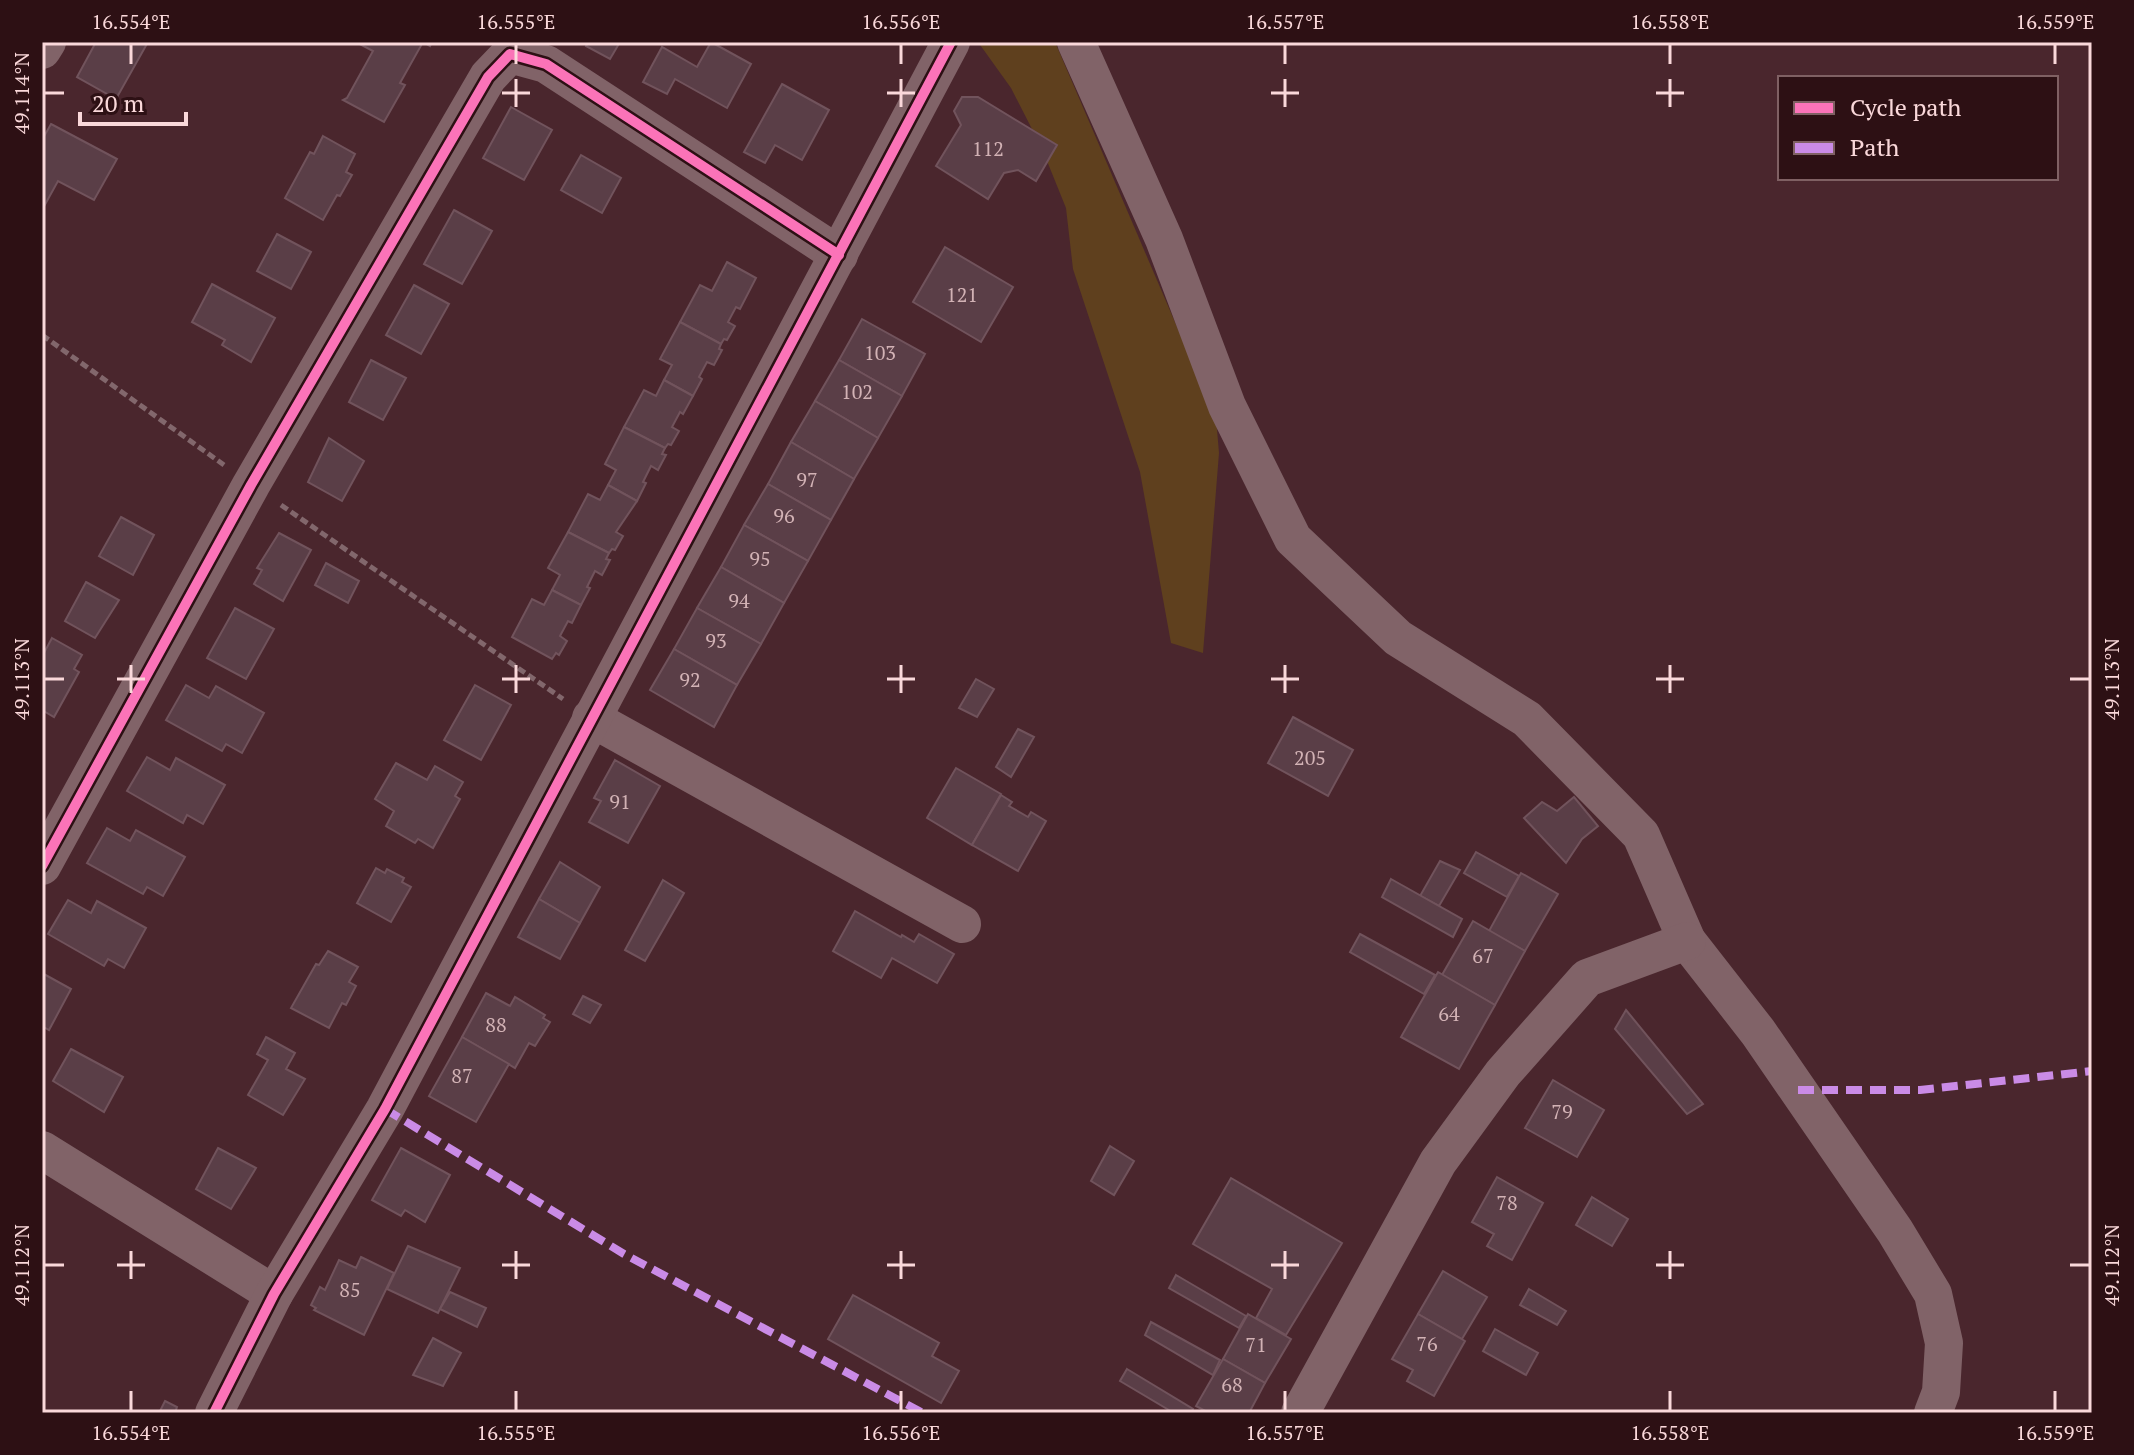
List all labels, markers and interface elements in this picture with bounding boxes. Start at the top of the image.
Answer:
text: 16.554°E [92,8,171,35]
text: 16.555°E [477,8,556,35]
text: 16.556°E [862,8,941,35]
text: 16.557°E [1246,8,1325,35]
text: 16.558°E [1631,8,1710,35]
text: 16.559°E [2016,8,2095,35]
text: 49.114°N [8,52,35,134]
scale bar [80,76,186,126]
legend [1778,76,2058,180]
text: 20 m [92,87,144,119]
text: Cycle path [1850,91,1961,123]
text: Path [1850,131,1899,163]
house number: 112 [972,135,1004,162]
house number: 121 [946,281,978,308]
house number: 103 [864,339,896,366]
house number: 102 [841,378,873,405]
house number: 97 [796,466,818,493]
house number: 96 [773,502,795,529]
house number: 95 [749,545,771,572]
house number: 94 [728,587,750,614]
house number: 93 [705,627,727,654]
text: 49.113°N [8,638,35,720]
text: 49.113°N [2098,638,2125,720]
house number: 92 [679,666,701,693]
house number: 205 [1294,744,1326,771]
house number: 91 [609,788,631,815]
house number: 67 [1472,942,1494,969]
house number: 64 [1438,1000,1460,1027]
house number: 88 [485,1011,507,1038]
house number: 87 [451,1062,473,1089]
house number: 79 [1551,1098,1573,1125]
house number: 78 [1496,1189,1518,1216]
text: 49.112°N [8,1224,35,1306]
text: 49.112°N [2098,1224,2125,1306]
house number: 85 [339,1276,361,1303]
house number: 76 [1416,1330,1438,1357]
house number: 71 [1245,1331,1267,1358]
house number: 68 [1221,1371,1243,1398]
text: 16.554°E [92,1419,171,1446]
text: 16.555°E [477,1419,556,1446]
text: 16.556°E [862,1419,941,1446]
text: 16.557°E [1246,1419,1325,1446]
text: 16.558°E [1631,1419,1710,1446]
text: 16.559°E [2016,1419,2095,1446]

